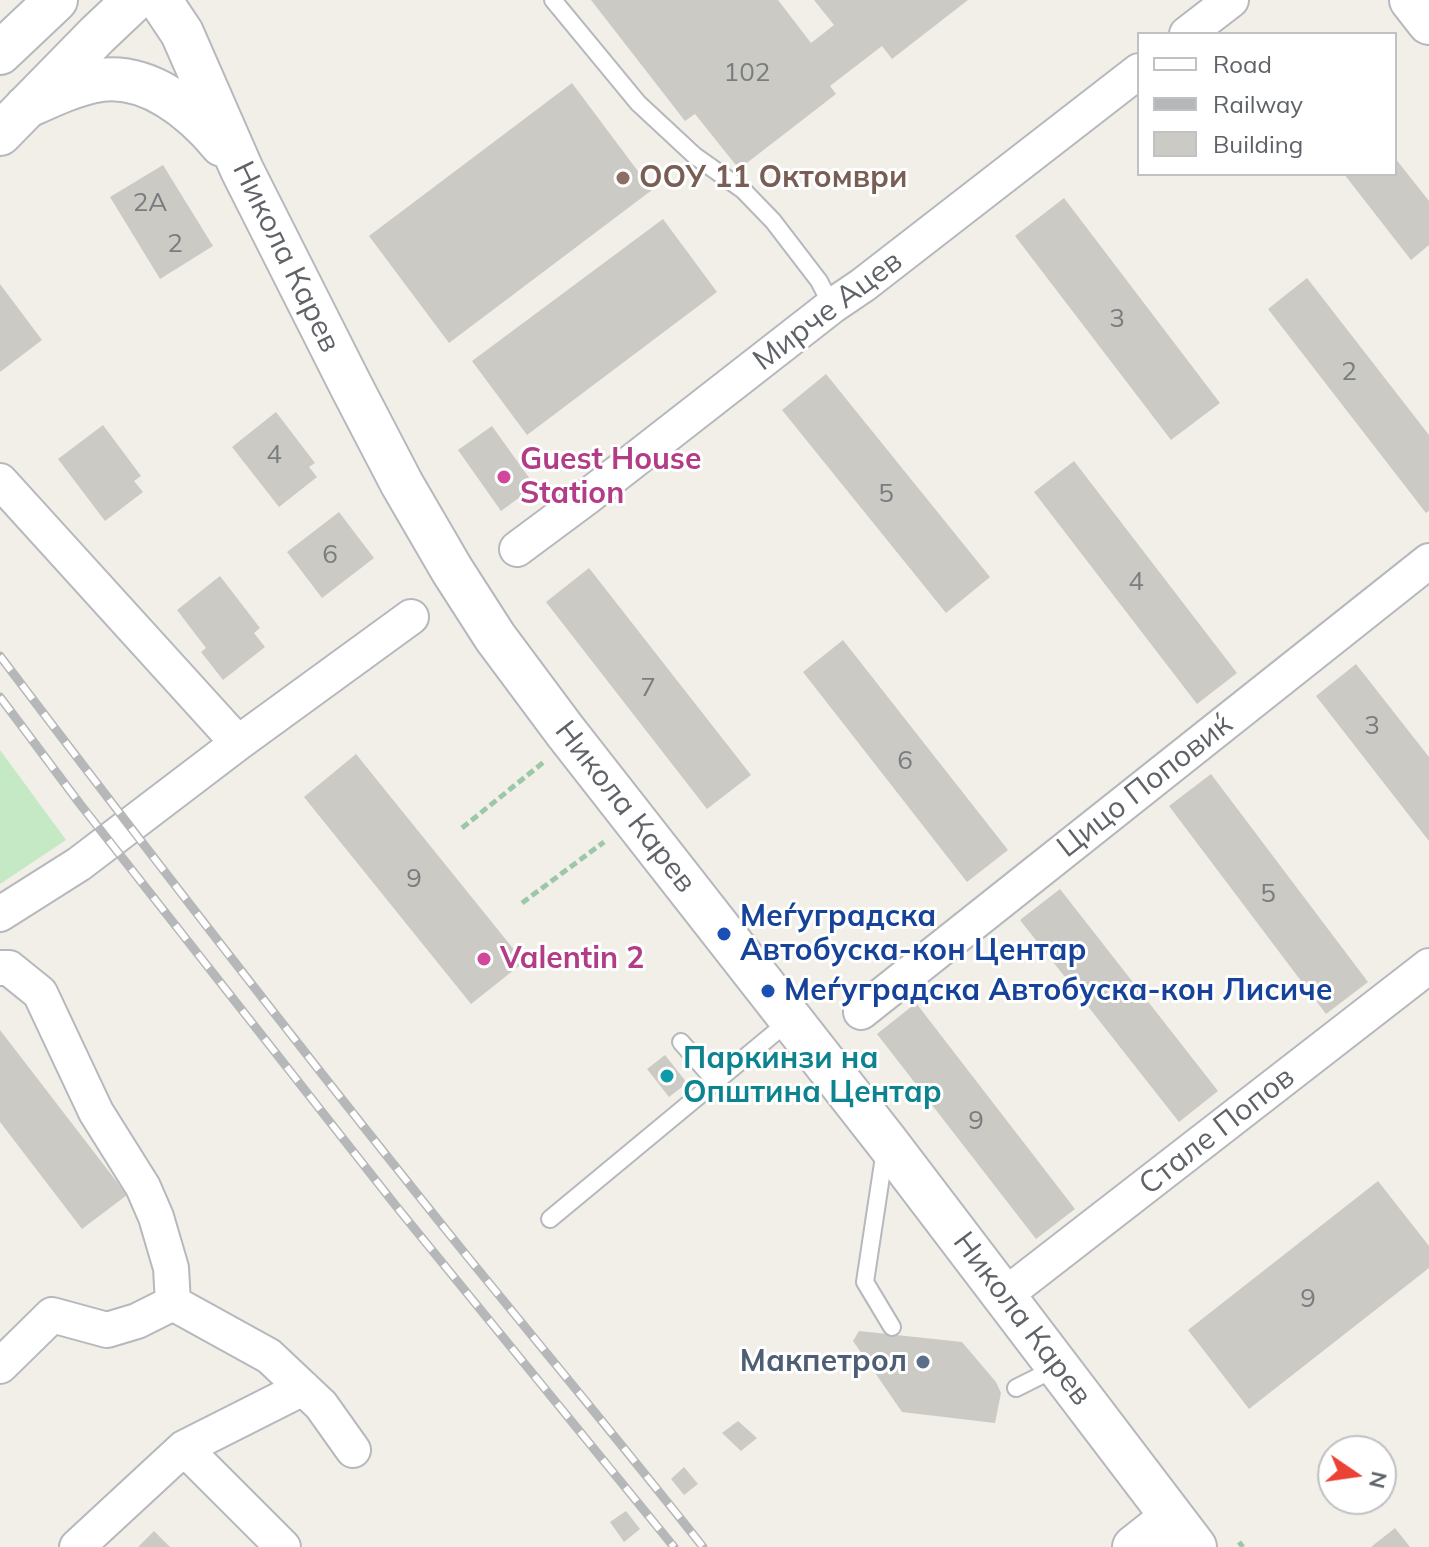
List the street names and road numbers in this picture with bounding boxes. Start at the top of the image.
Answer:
street label: Никола Карев [224,156,348,358]
street label: Мирче Ацев [747,243,909,379]
street label: Цицо Поповиќ [1050,707,1240,865]
street label: Никола Карев [547,714,703,900]
street label: Стале Попов [1132,1059,1302,1203]
street label: Никола Карев [945,1225,1099,1413]

